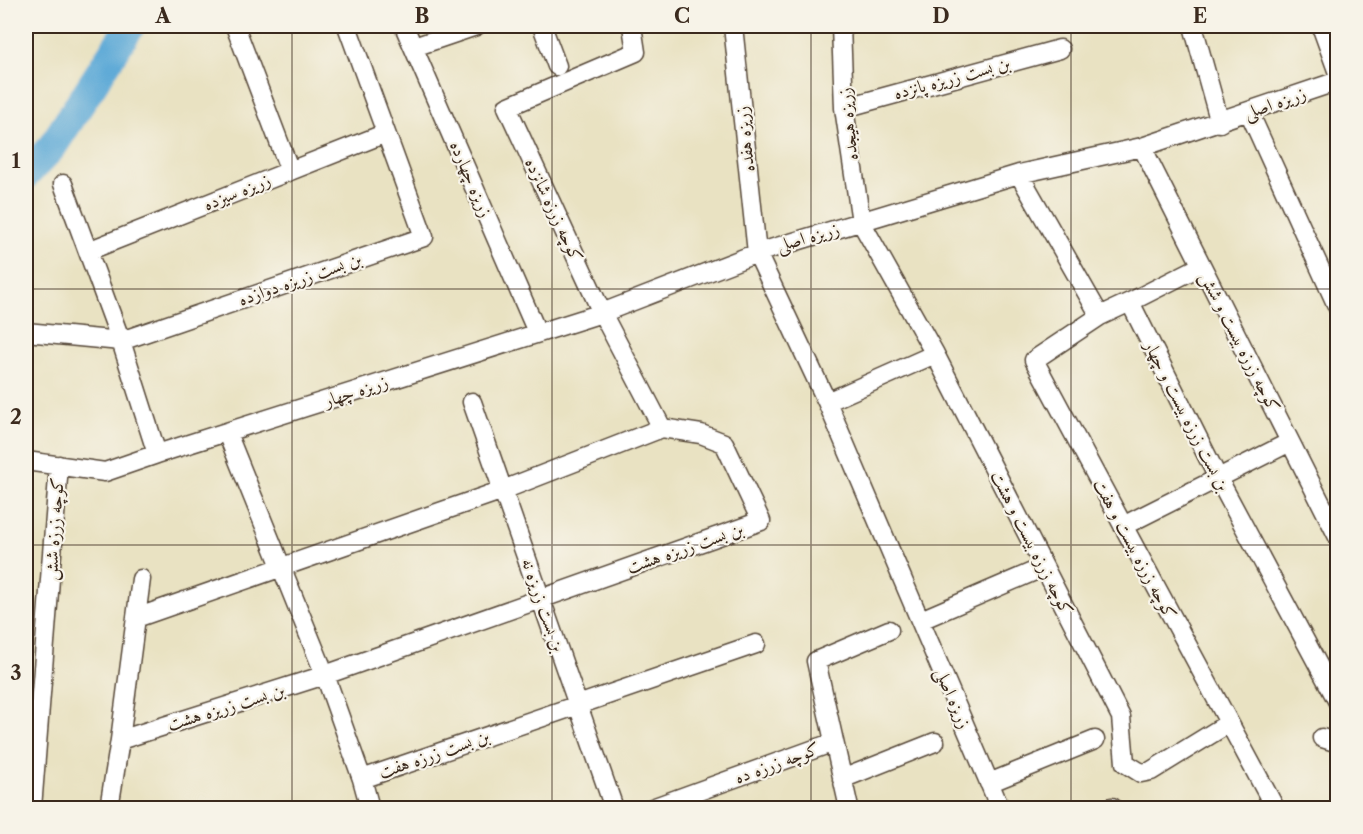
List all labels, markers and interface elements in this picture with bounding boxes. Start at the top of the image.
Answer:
text: A [154,4,171,28]
text: B [415,4,430,28]
text: C [674,4,690,28]
text: D [932,4,950,28]
text: E [1193,4,1207,28]
street label: بن بست زریزه پانزده [891,52,1014,106]
street label: زریزه اصلی [1241,82,1310,126]
street label: زریزه هیجده [833,86,863,162]
street label: زریزه هفده [731,105,759,173]
street label: زریزه چهارده [444,138,497,221]
text: 1 [12,149,21,173]
street label: کوچه زرزه شانزده [518,154,588,266]
street label: زریزه سیزده [200,169,274,215]
street label: زریزه اصلی [774,218,842,258]
street label: بن بست زریزه دوازده [236,247,365,310]
street label: کوچه زرزه بیست و شش [1193,268,1285,417]
street label: بن بست زرزه بیست و چهار [1138,335,1235,496]
street label: زریزه چهار [319,370,391,413]
text: 2 [10,405,22,429]
street label: کوچه زرزه بیست و هشت [984,467,1078,620]
street label: کوچه زرزه بیست و هفت [1087,475,1181,624]
street label: کوچه زرزه شش [39,477,71,581]
street label: بن بست زریزه هشت [624,518,747,578]
street label: بن بست زریزه نه [517,555,570,655]
text: 3 [10,661,22,685]
street label: زریزه اصلی [928,664,976,733]
street label: بن بست زریزه هشت [165,678,288,735]
street label: بن بست زرزه هفت [376,725,493,783]
street label: کوچه زرزه ده [732,738,823,790]

